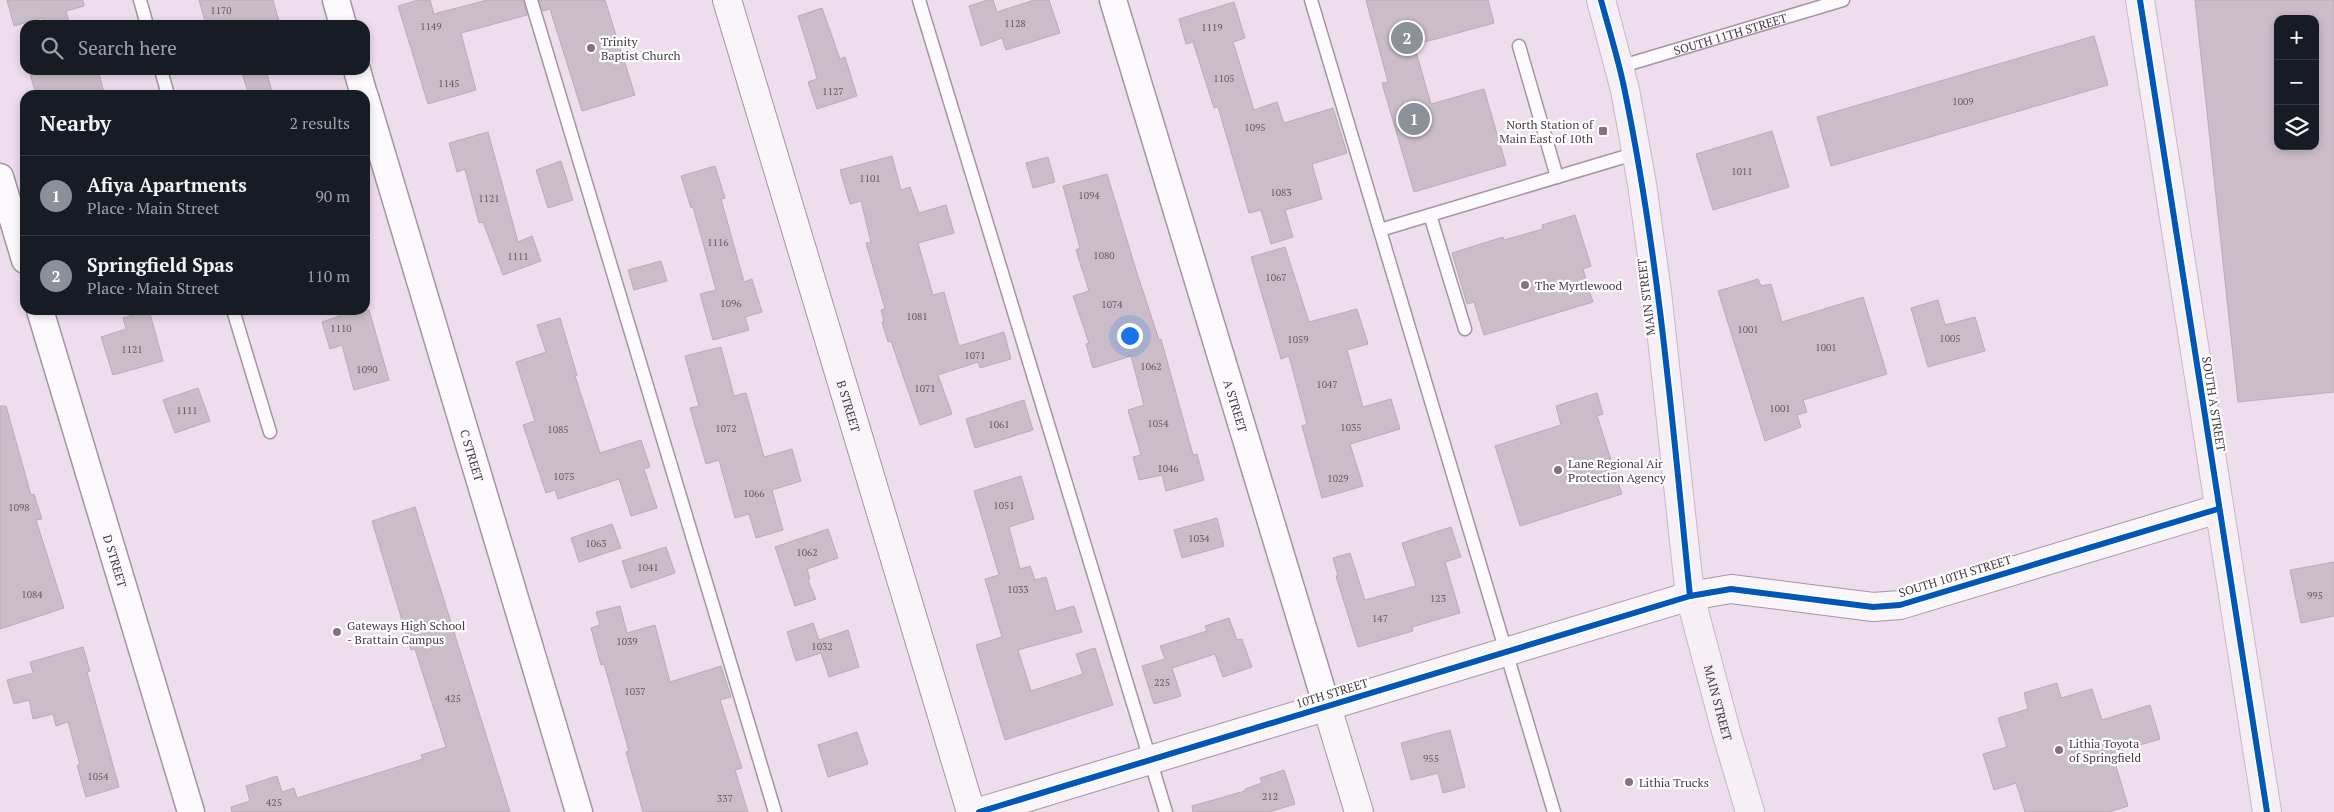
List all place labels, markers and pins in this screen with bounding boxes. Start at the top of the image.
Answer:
pin: 2 [1391,19,1423,57]
place label: Trinity Baptist Church [601,34,681,63]
marker: Trinity Baptist Church [585,42,597,54]
pin: 1 [1398,100,1430,138]
place label: North Station of Main East of 10th [1499,117,1594,146]
marker: North Station of Main East of 10th [1597,125,1609,137]
place label: The Myrtlewood [1535,278,1622,293]
marker: The Myrtlewood [1519,279,1531,291]
place label: Lane Regional Air Protection Agency [1568,456,1667,485]
marker: Lane Regional Air Protection Agency [1552,464,1564,476]
place label: Gateways High School - Brattain Campus [347,618,466,647]
marker: Gateways High School - Brattain Campus [331,626,343,638]
place label: Lithia Toyota of Springfield [2069,736,2141,765]
marker: Lithia Toyota of Springfield [2053,744,2065,756]
place label: Lithia Trucks [1639,775,1709,790]
marker: Lithia Trucks [1623,776,1635,788]

